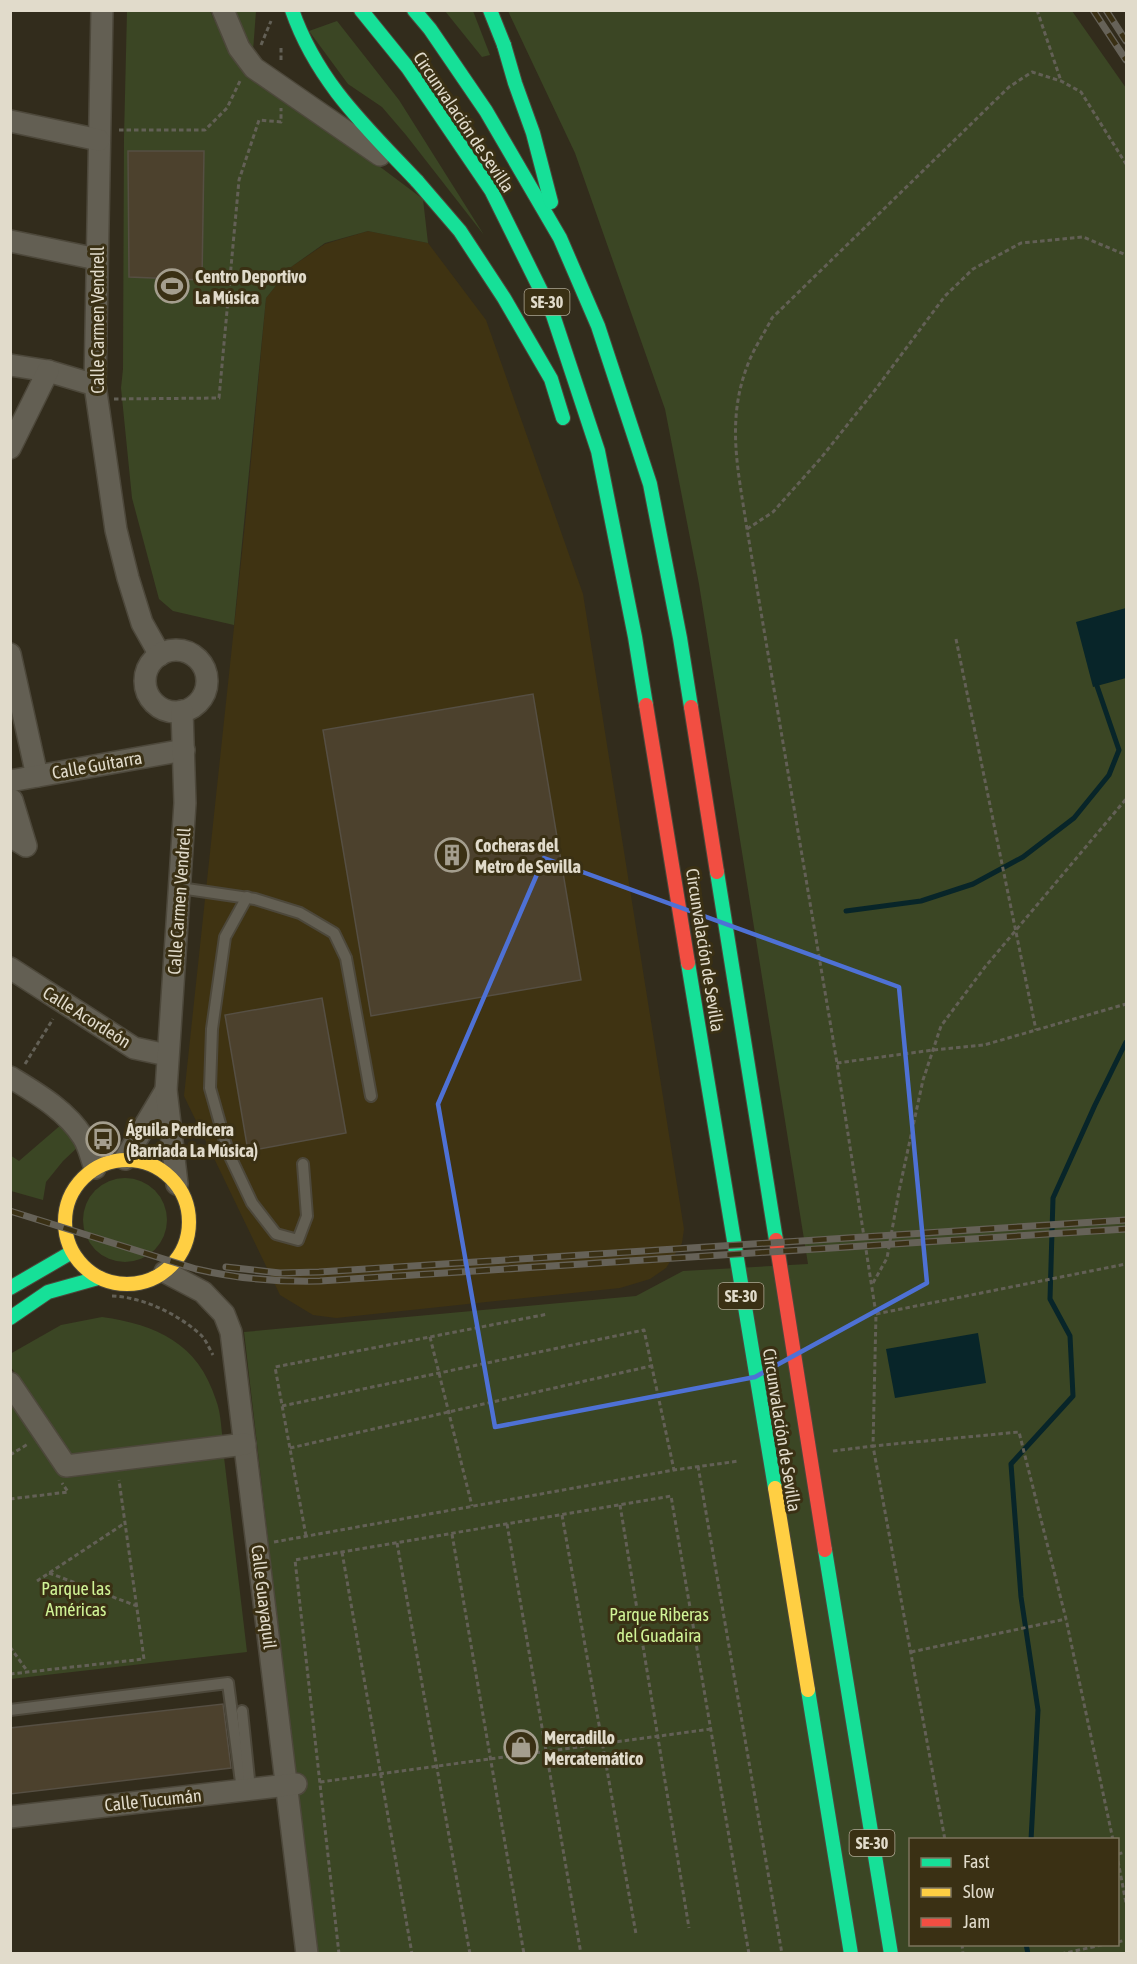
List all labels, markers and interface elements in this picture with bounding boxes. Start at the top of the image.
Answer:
street label: Circunvalación de Sevilla [409,48,519,196]
street label: Calle Carmen Vendrell [87,246,108,394]
place label: Centro Deportivo La Música [195,266,307,308]
sports icon: Centro Deportivo La Música [154,268,190,304]
road number: SE-30 [524,289,570,315]
street label: Calle Guitarra [50,747,144,783]
street label: Calle Carmen Vendrell [163,827,195,975]
place label: Cocheras del Metro de Sevilla [475,835,581,877]
building icon: Cocheras del Metro de Sevilla [434,837,470,873]
street label: Circunvalación de Sevilla [682,867,728,1033]
street label: Calle Acordeón [39,982,135,1052]
place label: Águila Perdicera (Barriada La Música) [125,1119,258,1161]
bus stop icon: Águila Perdicera (Barriada La Música) [85,1121,121,1157]
road number: SE-30 [718,1283,764,1309]
street label: Circunvalación de Sevilla [759,1347,805,1513]
street label: Calle Guayaquil [247,1544,281,1651]
park label: Parque las Américas [41,1578,111,1620]
park label: Parque Riberas del Guadaira [609,1604,709,1646]
place label: Mercadillo Mercatemático [544,1727,644,1769]
shop icon: Mercadillo Mercatemático [503,1729,539,1765]
street label: Calle Tucumán [103,1784,203,1816]
road number: SE-30 [850,1830,894,1856]
legend [909,1838,1119,1946]
text: Fast [963,1851,990,1872]
text: Slow [963,1881,994,1902]
text: Jam [963,1911,990,1932]

